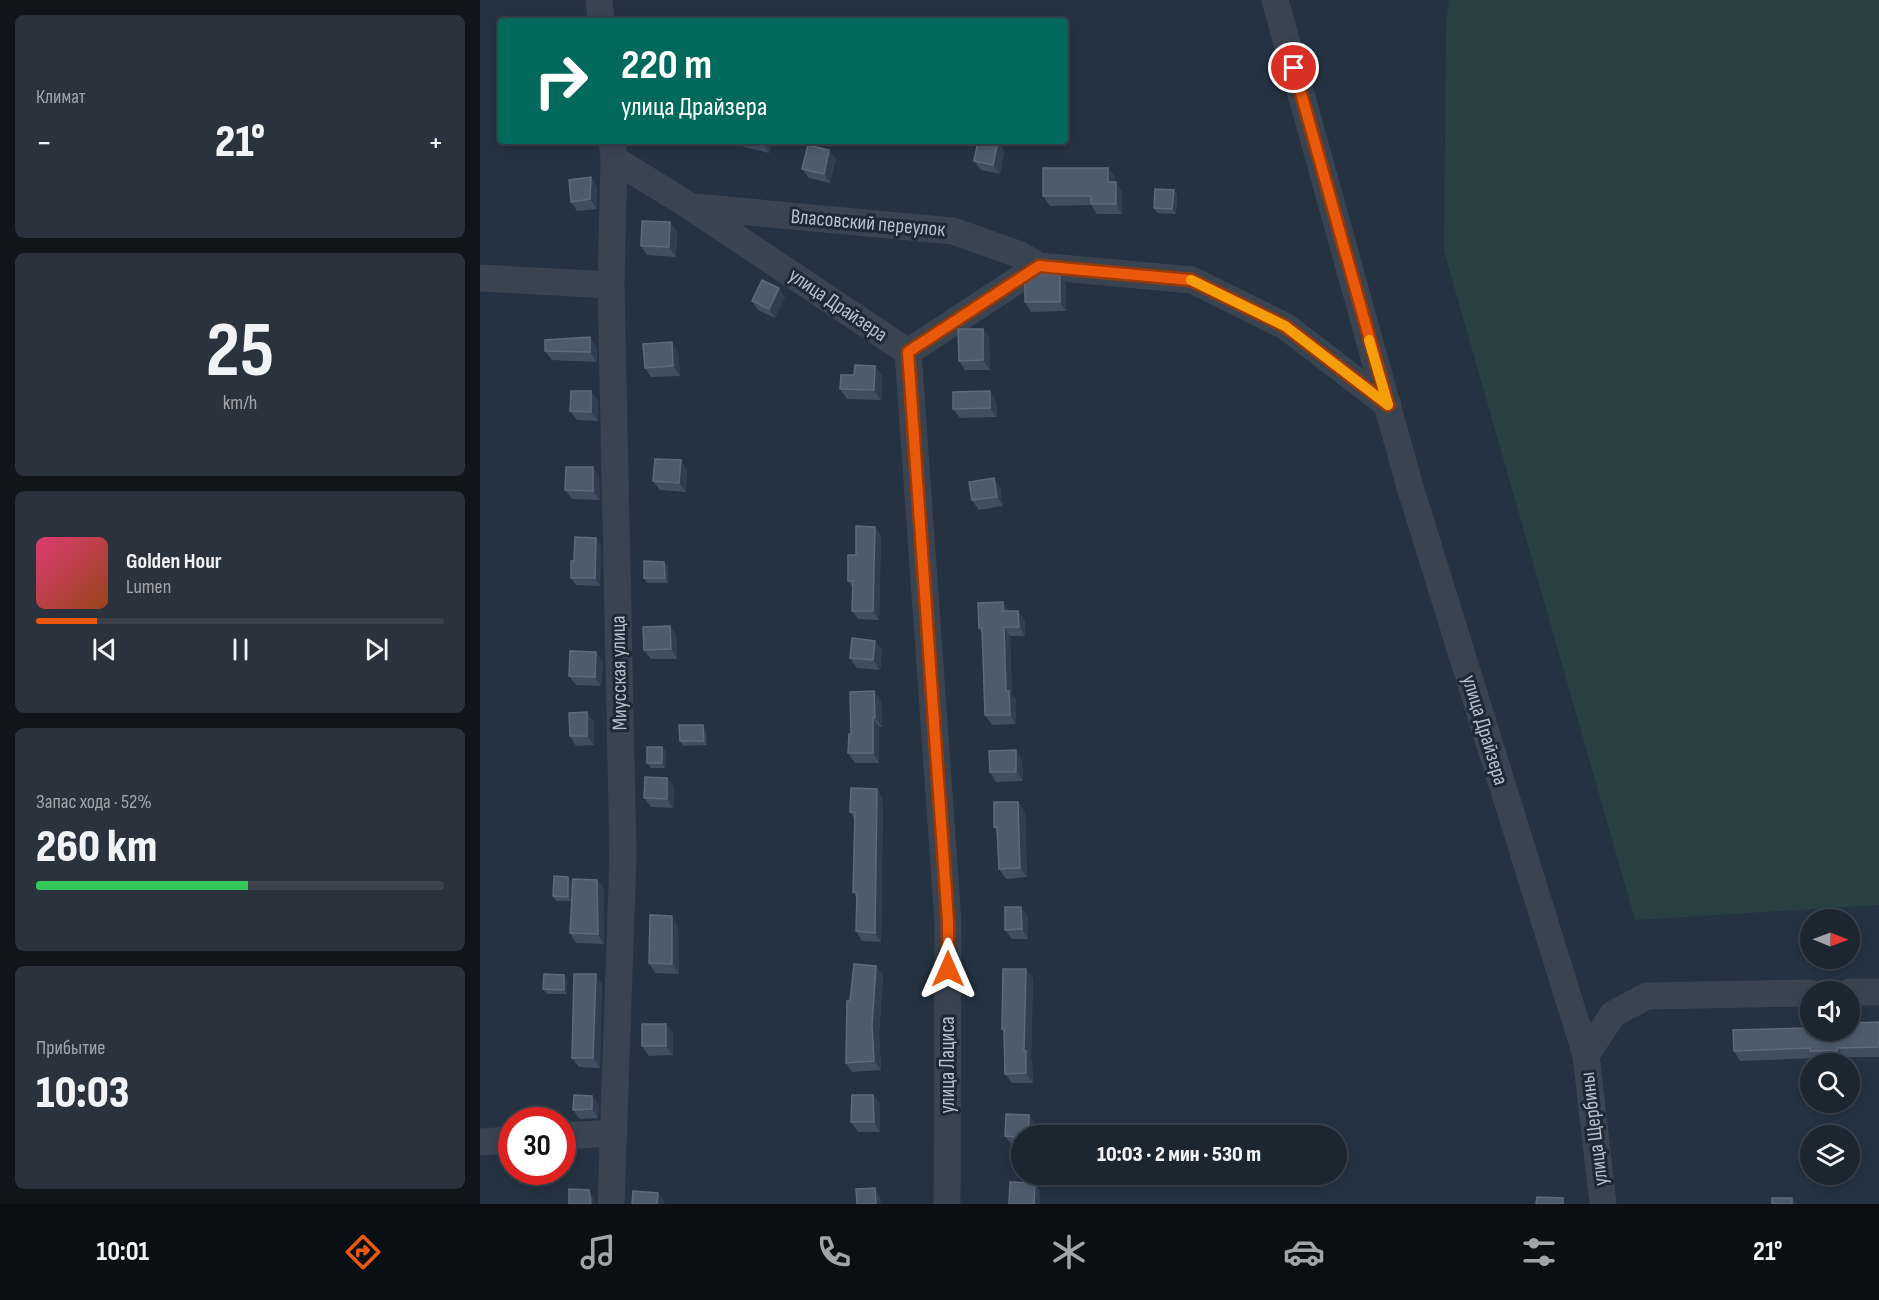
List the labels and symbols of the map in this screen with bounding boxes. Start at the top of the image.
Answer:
pin [1268,42,1319,93]
street label: Власовский переулок [790,204,946,242]
street label: улица Драйзера [784,263,892,347]
street label: Миусская улица [605,615,633,731]
street label: улица Драйзера [1456,672,1514,788]
north arrow [1800,909,1860,969]
position arrow [916,937,980,1001]
street label: улица Лациса [935,1016,960,1114]
street label: улица Щербины [1575,1071,1613,1187]
speed limit sign: 30 [498,1107,576,1185]

